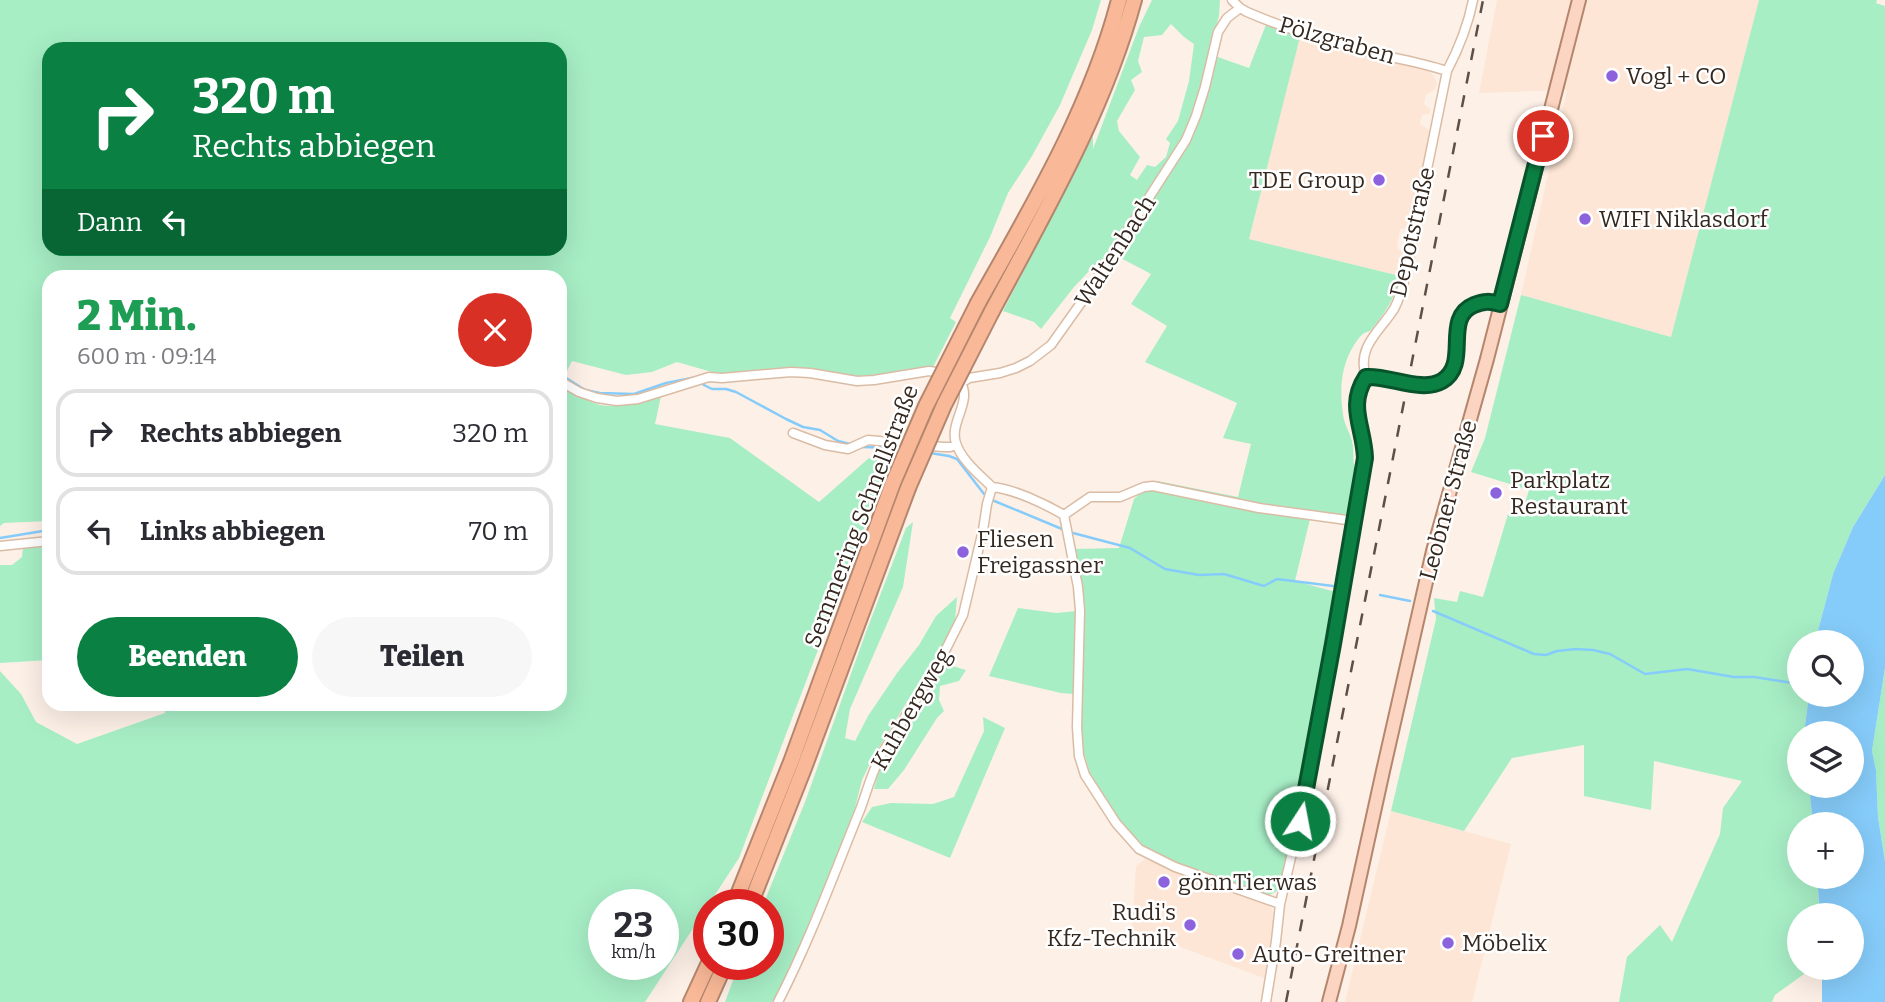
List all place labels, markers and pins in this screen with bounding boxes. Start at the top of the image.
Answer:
place label: Vogl + CO [1626,62,1726,90]
marker: Vogl + CO [1604,68,1620,84]
pin [1513,106,1573,166]
place label: TDE Group [1249,166,1365,194]
marker: TDE Group [1371,172,1387,188]
place label: WIFI Niklasdorf [1599,205,1770,233]
marker: WIFI Niklasdorf [1577,211,1593,227]
place label: Parkplatz Restaurant [1510,466,1628,520]
marker: Parkplatz Restaurant [1488,485,1504,501]
place label: Fliesen Freigassner [977,525,1103,579]
marker: Fliesen Freigassner [955,544,971,560]
place label: gönnTierwas [1178,868,1317,896]
marker: gönnTierwas [1156,874,1172,890]
place label: Rudi's Kfz-Technik [1047,898,1176,952]
marker: Rudi's Kfz-Technik [1182,917,1198,933]
place label: Möbelix [1462,929,1547,957]
marker: Möbelix [1440,935,1456,951]
place label: Auto-Greitner [1252,940,1405,968]
marker: Auto-Greitner [1230,946,1246,962]

